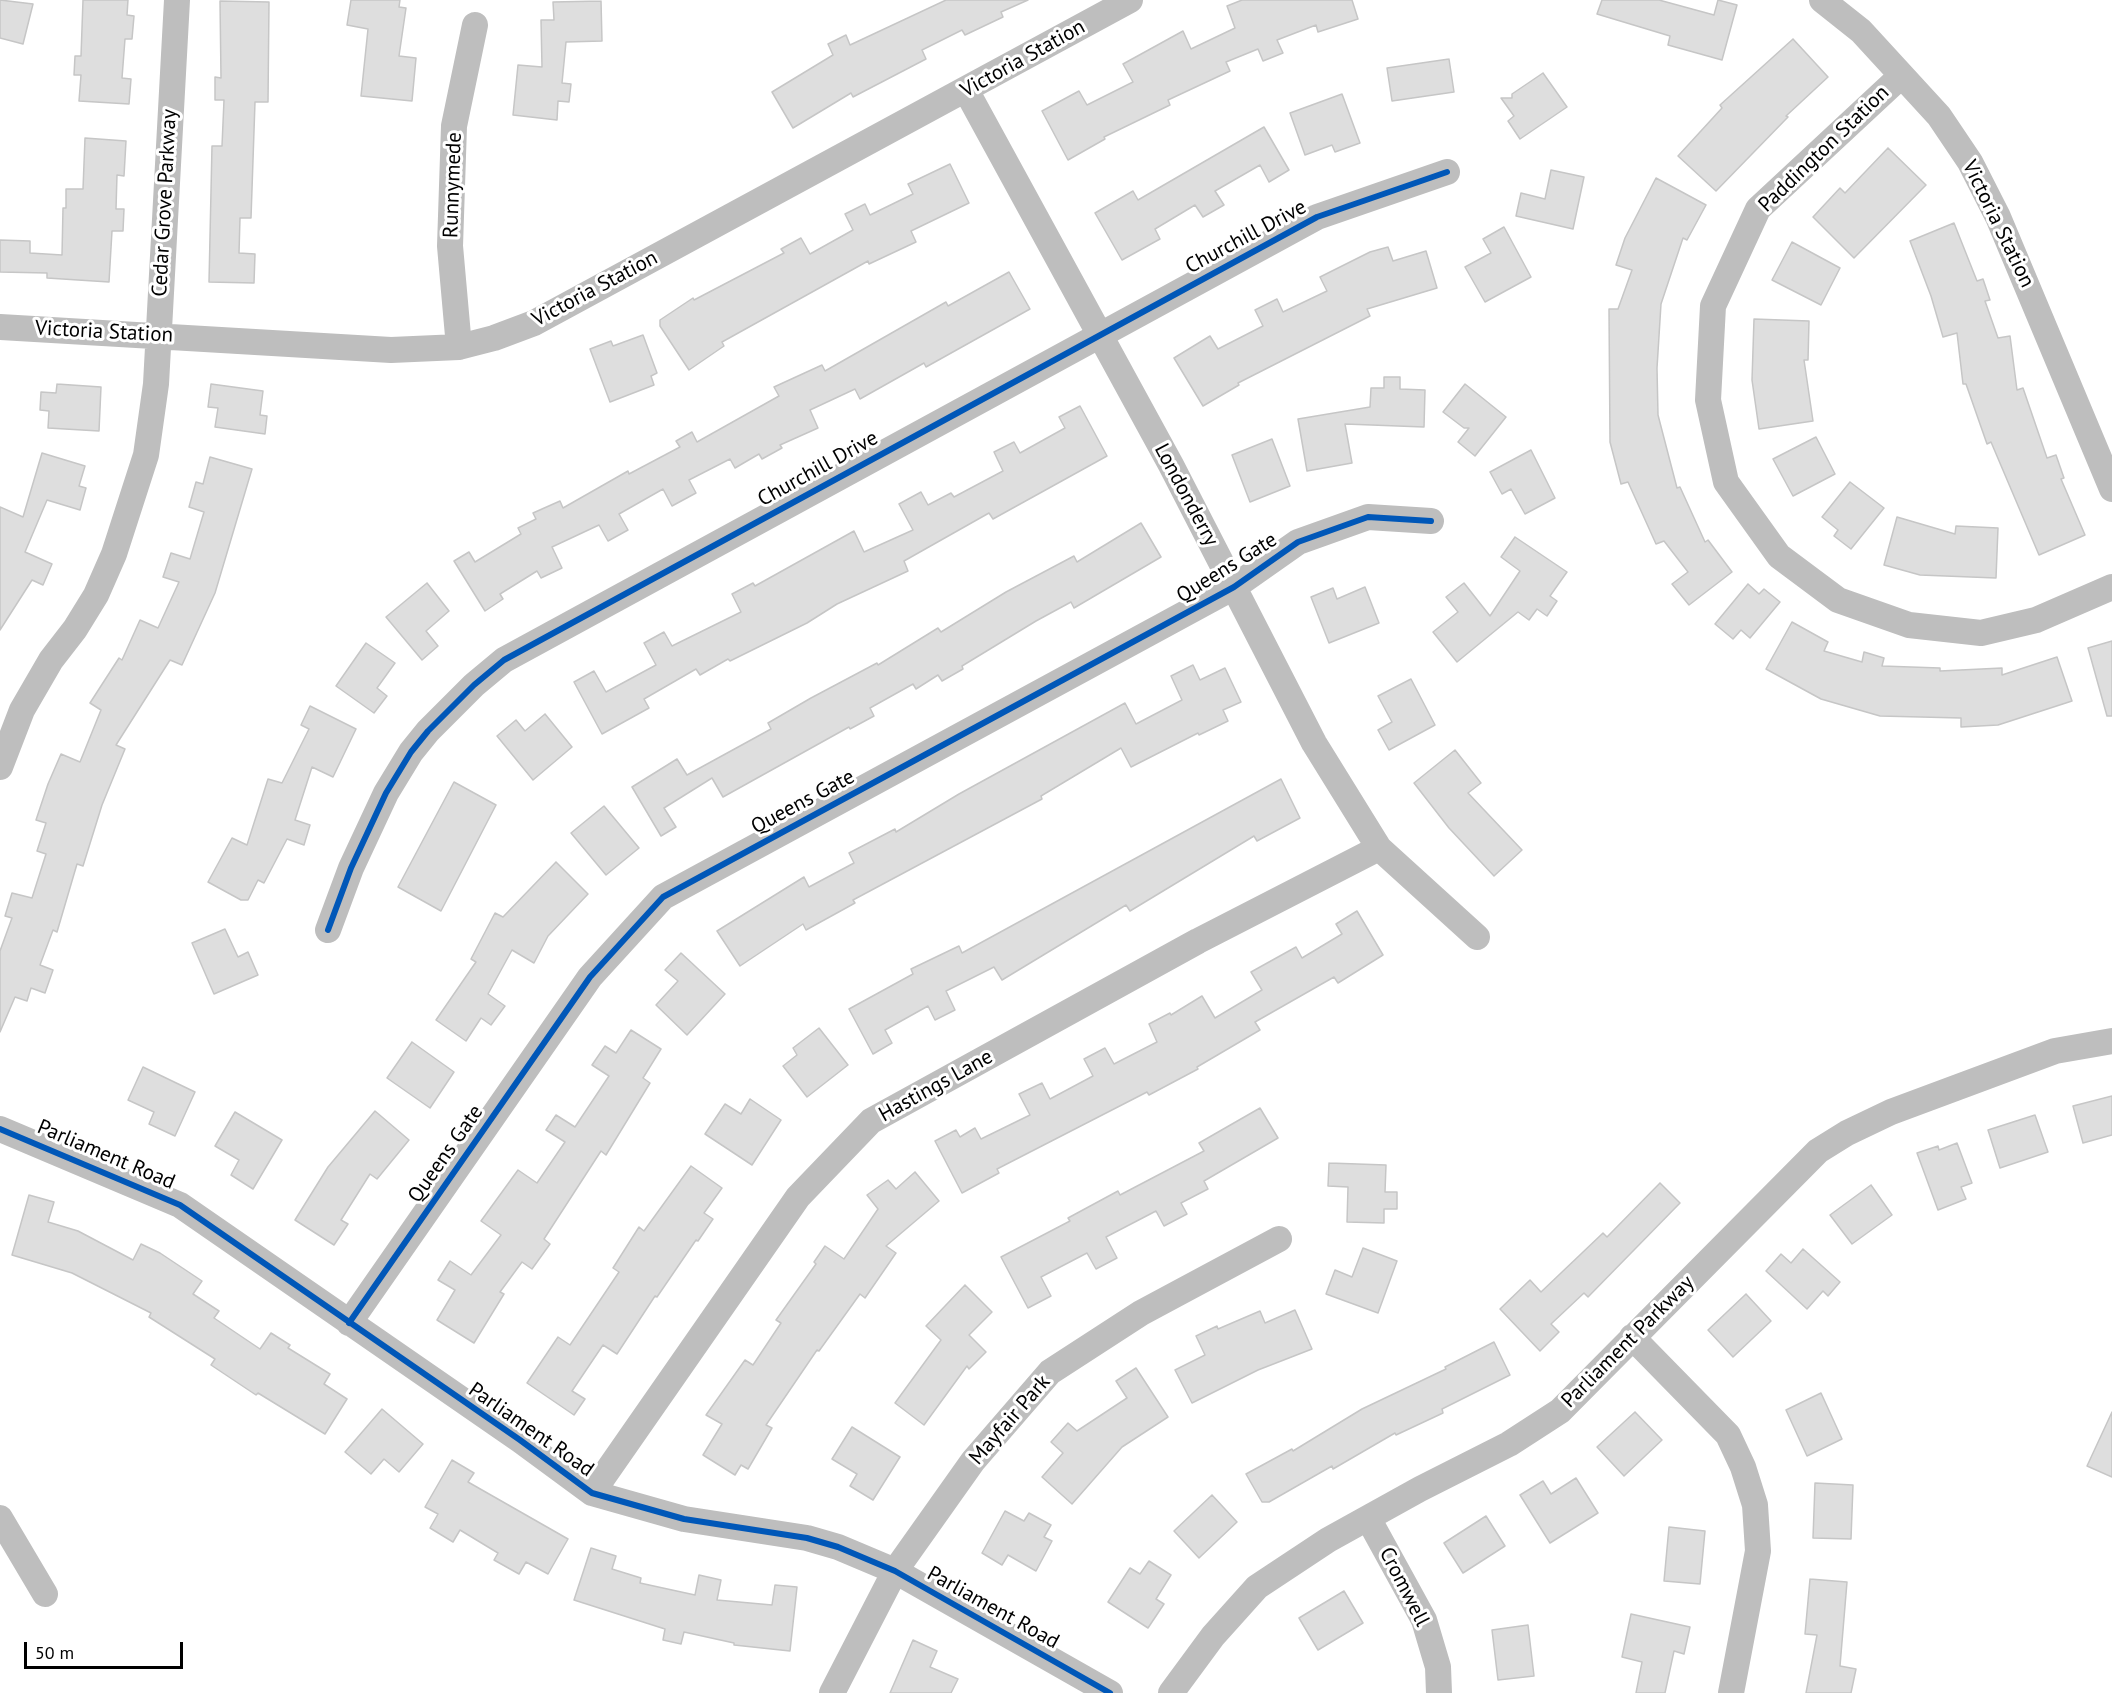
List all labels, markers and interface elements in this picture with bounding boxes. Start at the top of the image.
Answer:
street label: Victoria Station [956,14,1090,104]
street label: Paddington Station [1753,80,1895,218]
street label: Cedar Grove Parkway [148,109,182,297]
street label: Runnymede [439,132,467,238]
street label: Victoria Station [1956,156,2040,292]
street label: Churchill Drive [1181,195,1311,279]
street label: Victoria Station [528,245,662,333]
street label: Victoria Station [34,316,174,348]
street label: Churchill Drive [754,426,882,512]
street label: Londonderry [1148,439,1224,551]
street label: Queens Gate [1172,527,1282,609]
street label: Queens Gate [747,764,859,840]
street label: Hastings Lane [875,1044,997,1128]
street label: Queens Gate [403,1100,489,1208]
street label: Parliament Road [33,1115,179,1195]
street label: Parliament Parkway [1557,1271,1699,1413]
street label: Mayfair Park [964,1370,1056,1470]
street label: Parliament Road [464,1377,598,1483]
street label: Cromwell [1373,1543,1435,1631]
street label: Parliament Road [923,1561,1063,1655]
scale bar [27,1630,186,1668]
text: 50 m [35,1641,74,1664]

